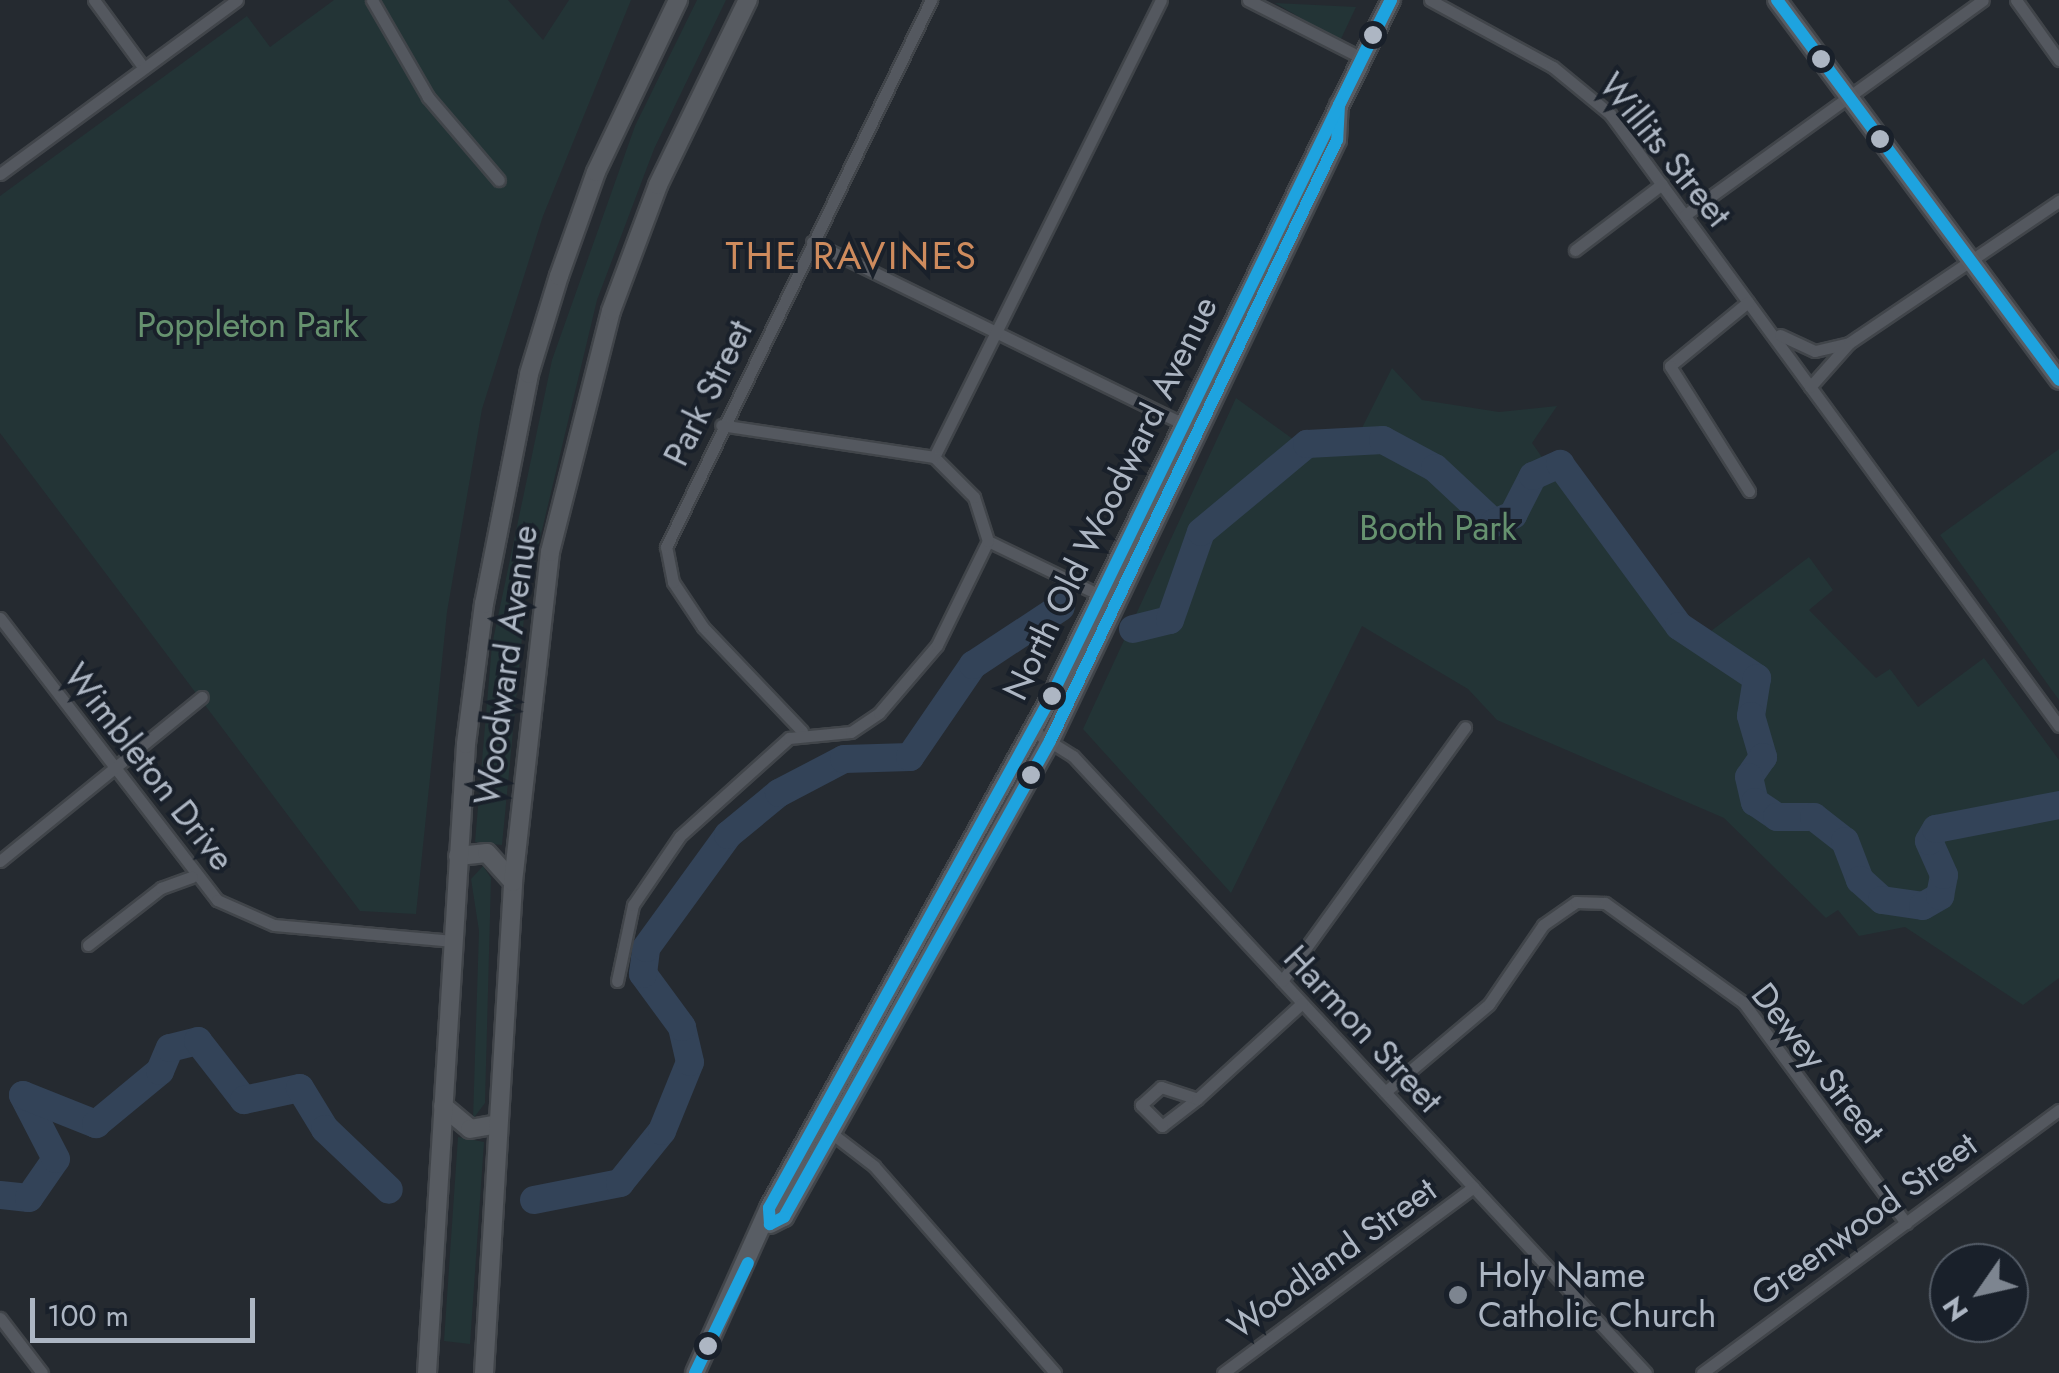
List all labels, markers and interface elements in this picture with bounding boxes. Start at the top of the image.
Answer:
unlabelled marker [1363,25,1383,45]
unlabelled marker [1811,49,1831,69]
street label: Willits Street [1590,65,1740,235]
unlabelled marker [1870,129,1890,149]
district label: THE RAVINES [726,233,978,279]
street label: North Old Woodward Avenue [994,289,1226,707]
park label: Poppleton Park [137,304,359,346]
street label: Park Street [655,314,761,472]
park label: Booth Park [1359,507,1517,549]
street label: Woodward Avenue [466,522,546,808]
street label: Wimbleton Drive [55,655,243,879]
unlabelled marker [1042,686,1062,706]
unlabelled marker [1021,765,1041,785]
street label: Harmon Street [1275,937,1451,1121]
street label: Dewey Street [1743,975,1893,1151]
street label: Greenwood Street [1743,1123,1985,1315]
street label: Woodland Street [1220,1168,1444,1348]
north arrow [1929,1243,2029,1343]
place label: Holy Name Catholic Church [1478,1254,1716,1336]
scale bar [35,1278,260,1340]
marker: Holy Name Catholic Church [1447,1284,1469,1306]
text: N [1932,1288,1979,1330]
text: 100 m [47,1294,129,1337]
unlabelled marker [698,1336,718,1356]

